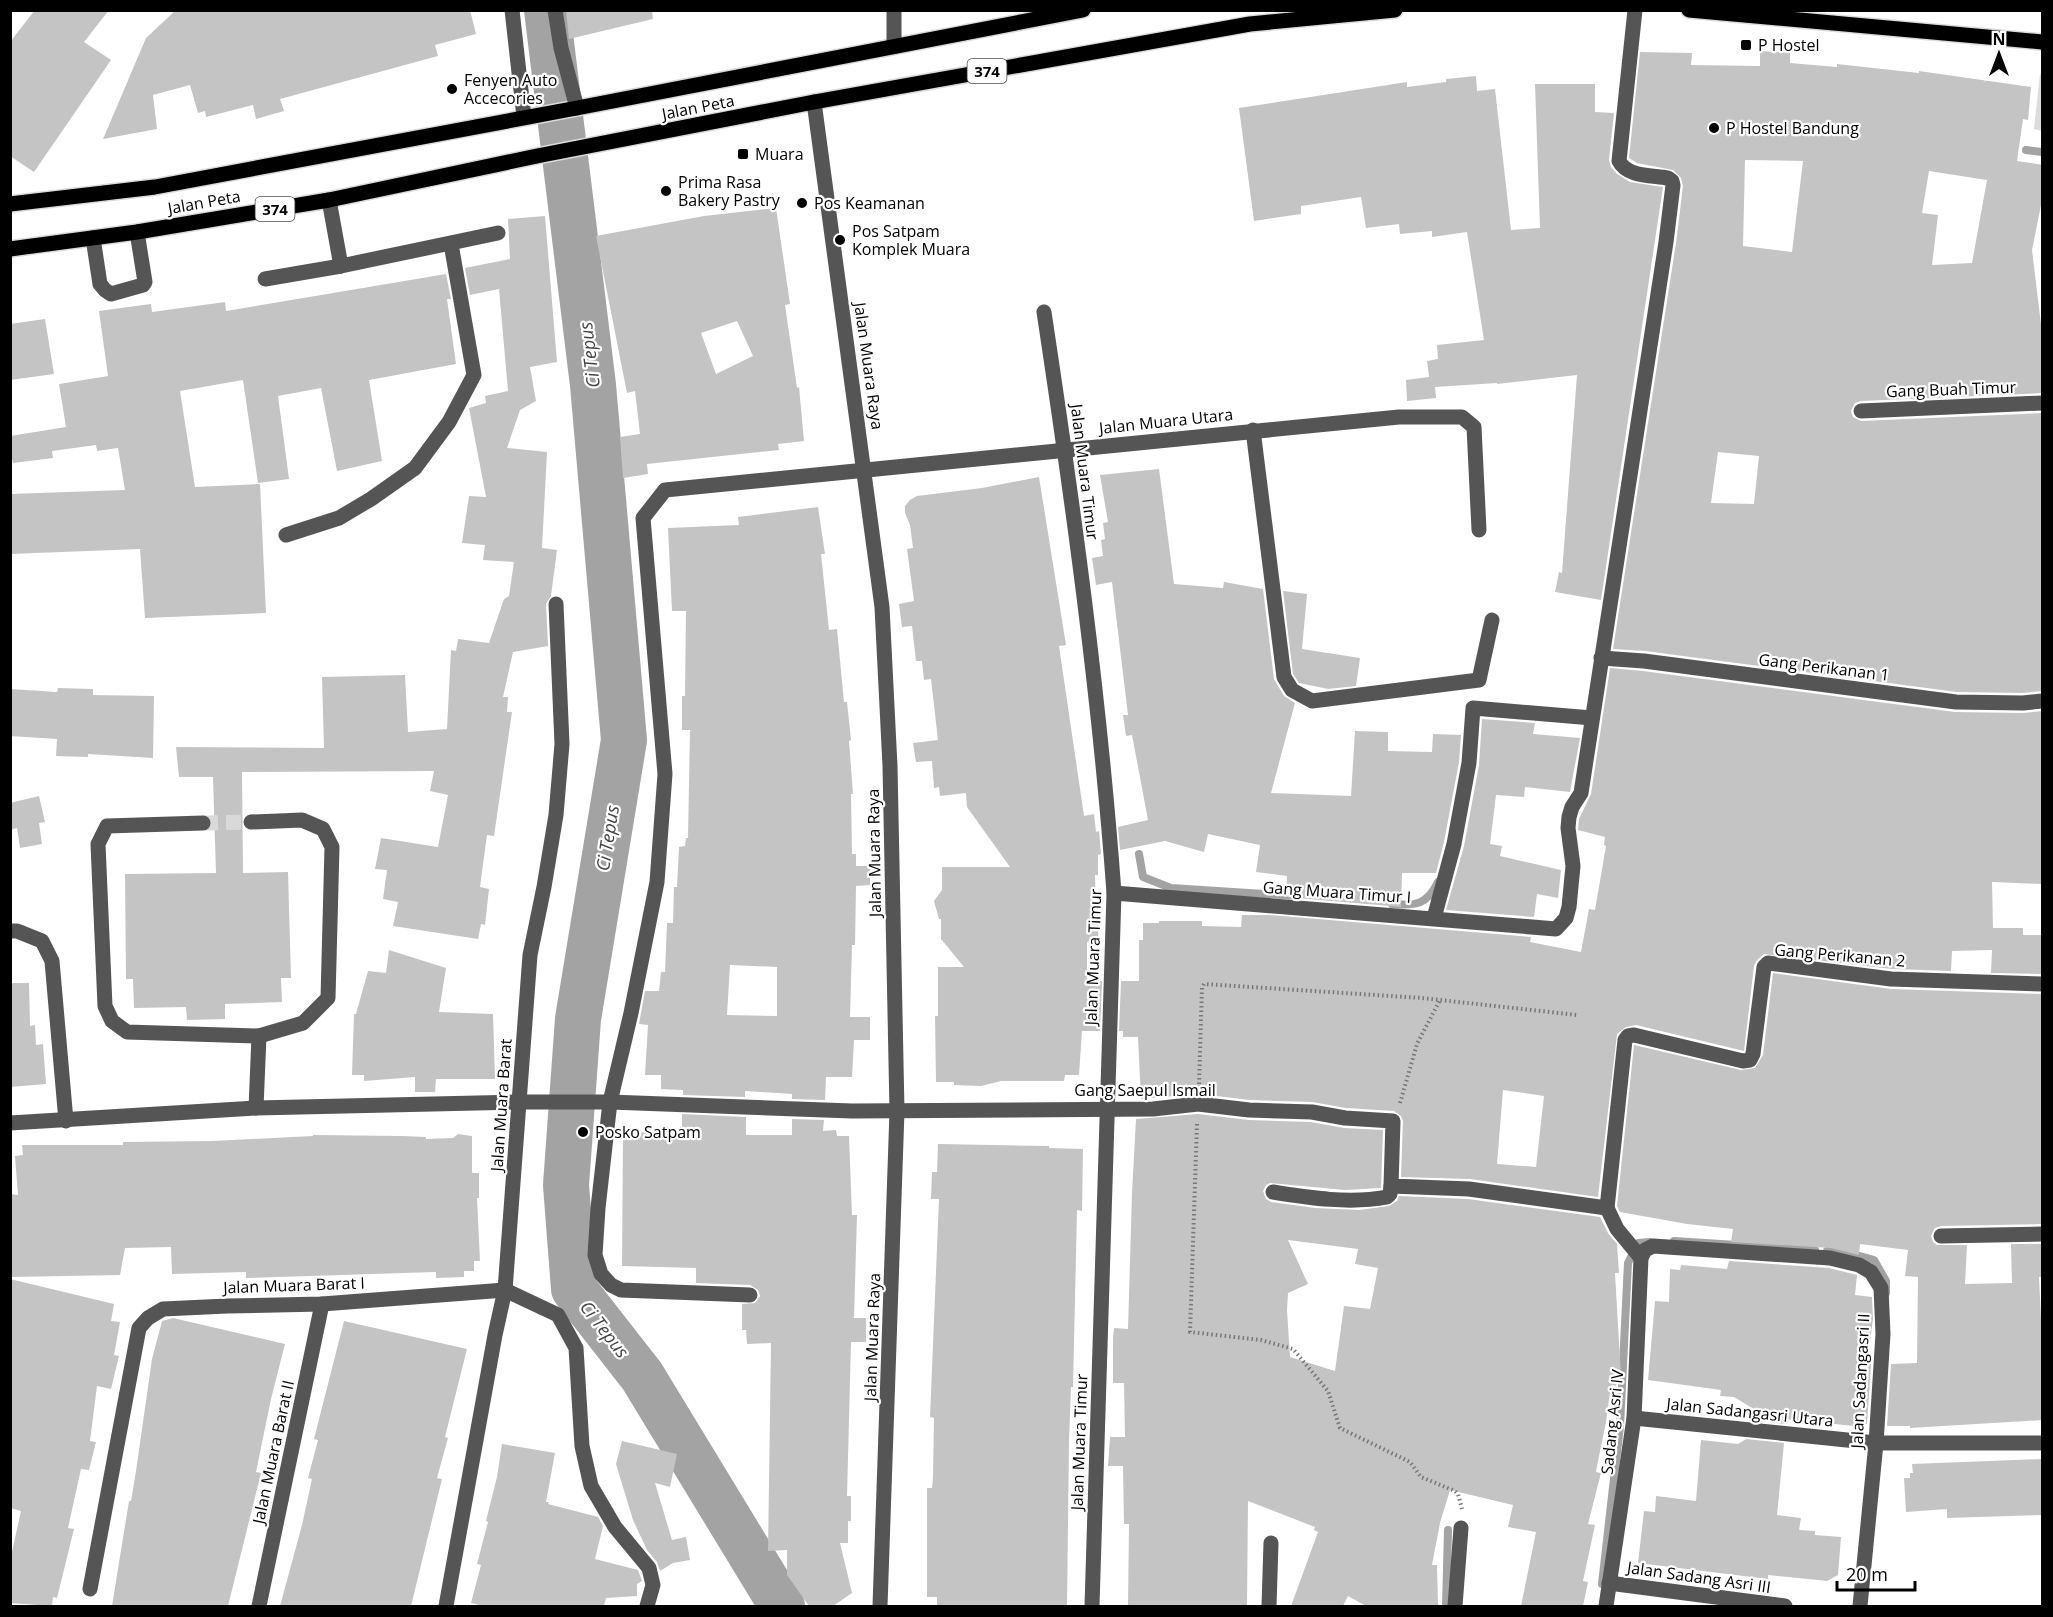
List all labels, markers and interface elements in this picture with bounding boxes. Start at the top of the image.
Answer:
north arrow [1969,24,2029,84]
text: N [1992,28,2006,50]
place label: P Hostel [1758,34,1820,56]
marker: P Hostel [1739,38,1753,52]
road number: 374 [968,59,1006,83]
place label: Fenyen Auto Accecories [464,69,557,109]
marker: Fenyen Auto Accecories [445,82,459,96]
street label: Jalan Peta [658,89,736,125]
place label: P Hostel Bandung [1726,117,1859,139]
marker: P Hostel Bandung [1707,121,1721,135]
place label: Muara [755,143,804,165]
marker: Muara [736,147,750,161]
place label: Prima Rasa Bakery Pastry [678,171,781,211]
marker: Prima Rasa Bakery Pastry [659,184,673,198]
street label: Jalan Peta [164,185,242,220]
place label: Pos Keamanan [814,192,925,214]
marker: Pos Keamanan [795,196,809,210]
road number: 374 [256,197,294,221]
place label: Pos Satpam Komplek Muara [852,220,970,260]
marker: Pos Satpam Komplek Muara [833,233,847,247]
street label: Jalan Muara Raya [849,299,889,431]
water label: Ci Tepus [573,320,605,389]
street label: Gang Buah Timur [1886,376,2017,402]
street label: Jalan Muara Timur [1066,401,1104,542]
street label: Jalan Muara Utara [1096,403,1234,439]
street label: Gang Perikanan 1 [1757,648,1891,686]
street label: Jalan Muara Raya [862,789,886,919]
water label: Ci Tepus [590,803,624,873]
street label: Gang Muara Timur I [1262,876,1412,908]
street label: Jalan Muara Timur [1080,888,1106,1028]
street label: Gang Perikanan 2 [1774,938,1906,972]
street label: Jalan Muara Barat [485,1038,517,1174]
street label: Gang Saepul Ismail [1074,1079,1216,1101]
place label: Posko Satpam [595,1121,701,1143]
marker: Posko Satpam [576,1125,590,1139]
street label: Jalan Muara Barat I [221,1272,365,1299]
street label: Jalan Muara Raya [859,1272,885,1404]
water label: Ci Tepus [575,1295,635,1363]
street label: Jalan Sadangasri II [1845,1313,1875,1451]
street label: Sadang Asri IV [1596,1368,1629,1476]
street label: Jalan Muara Timur [1066,1373,1092,1513]
street label: Jalan Muara Barat II [247,1378,299,1528]
street label: Jalan Sadangasri Utara [1663,1392,1835,1432]
scale bar [1837,1554,1915,1592]
street label: Jalan Sadang Asri III [1624,1556,1772,1598]
text: 20 m [1846,1562,1888,1586]

